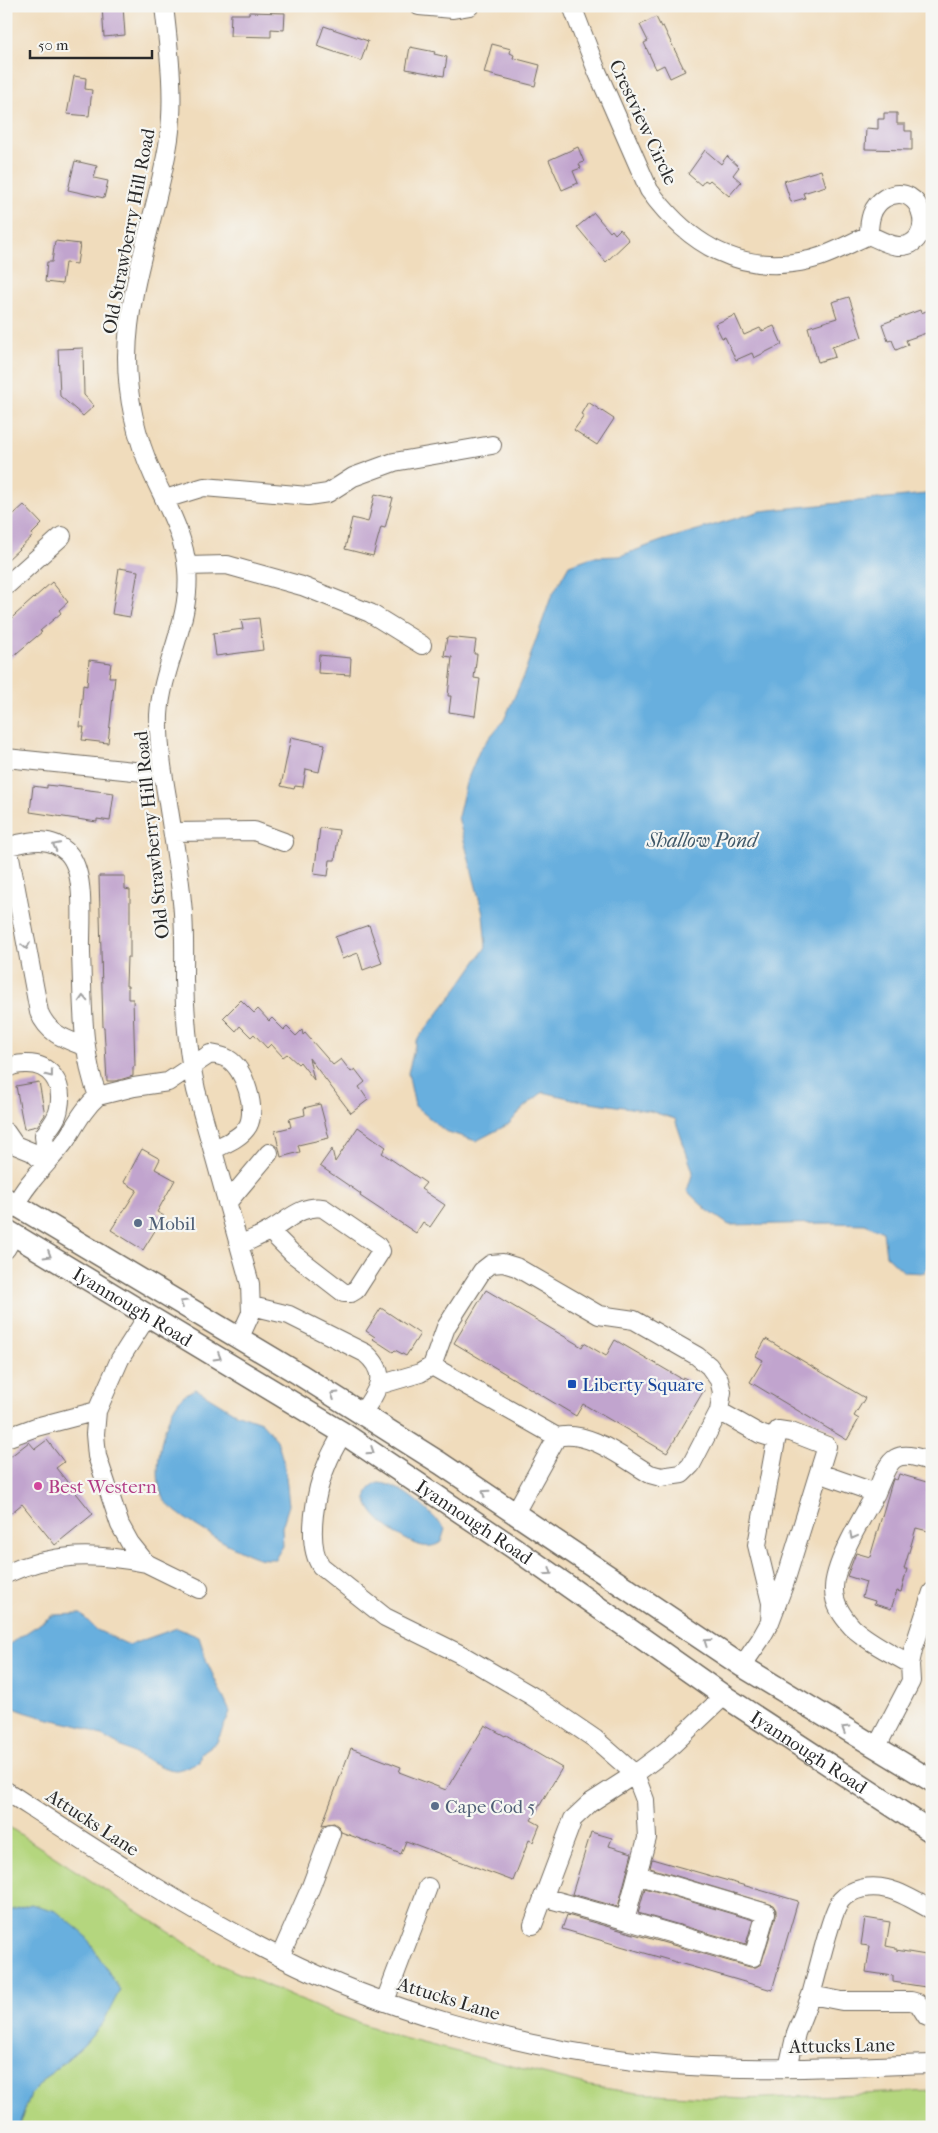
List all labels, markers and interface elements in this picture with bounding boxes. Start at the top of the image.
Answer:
scale bar [30,28,152,60]
text: 50 m [38,36,69,54]
street label: Crestview Circle [604,56,682,188]
street label: Old Strawberry Hill Road [98,126,160,336]
street label: Old Strawberry Hill Road [130,729,174,940]
water label: Shallow Pond [646,829,760,852]
one-way arrow [52,841,61,852]
one-way arrow [20,941,30,950]
one-way arrow [78,994,89,1002]
one-way arrow [44,1068,53,1078]
place label: Mobil [148,1213,195,1235]
marker: Mobil [132,1217,144,1229]
one-way arrow [43,1249,52,1259]
street label: Iyannough Road [69,1263,196,1352]
one-way arrow [180,1300,189,1310]
one-way arrow [212,1350,221,1360]
place label: Liberty Square [582,1374,704,1396]
marker: Liberty Square [566,1378,578,1390]
one-way arrow [331,1392,340,1402]
one-way arrow [365,1445,374,1454]
street label: Iyannough Road [412,1475,537,1570]
place label: Best Western [48,1476,157,1498]
marker: Best Western [32,1480,44,1492]
one-way arrow [482,1490,491,1499]
one-way arrow [849,1531,859,1540]
one-way arrow [543,1566,553,1575]
one-way arrow [704,1639,713,1648]
street label: Iyannough Road [746,1706,872,1799]
one-way arrow [841,1725,850,1735]
street label: Attucks Lane [41,1784,143,1861]
place label: Cape Cod 5 [445,1796,535,1818]
marker: Cape Cod 5 [429,1800,441,1812]
street label: Attucks Lane [394,1973,503,2025]
street label: Attucks Lane [788,2034,895,2058]

